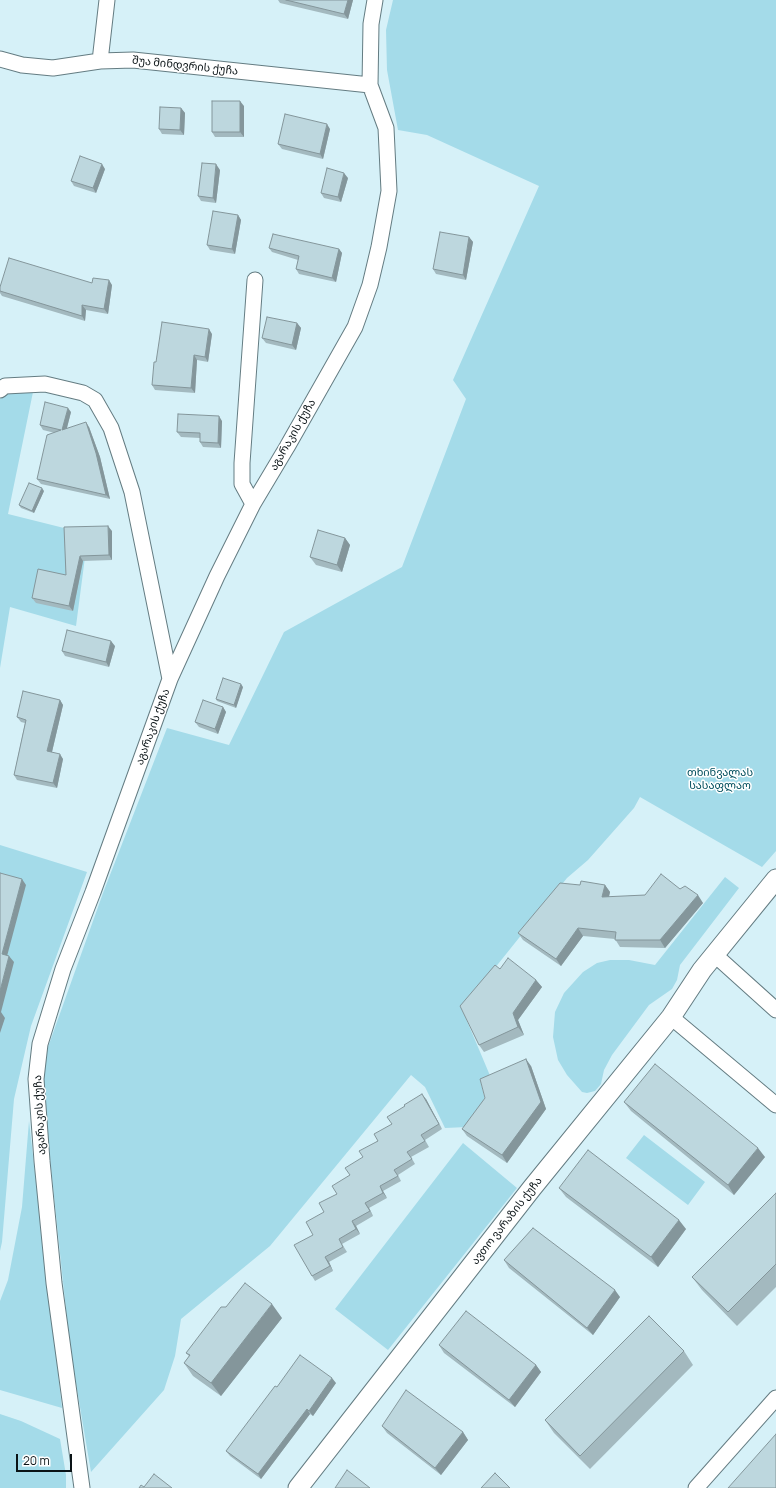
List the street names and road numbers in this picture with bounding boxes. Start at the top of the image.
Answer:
street label: შუა მინდვრის ქუჩა [131,54,239,78]
street label: აგარაკის ქუჩა [267,397,319,473]
street label: აგარაკის ქუჩა [133,687,173,767]
street label: აგარაკის ქუჩა [31,1075,49,1155]
street label: ავთო ვარაზის ქუჩა [469,1175,545,1267]

